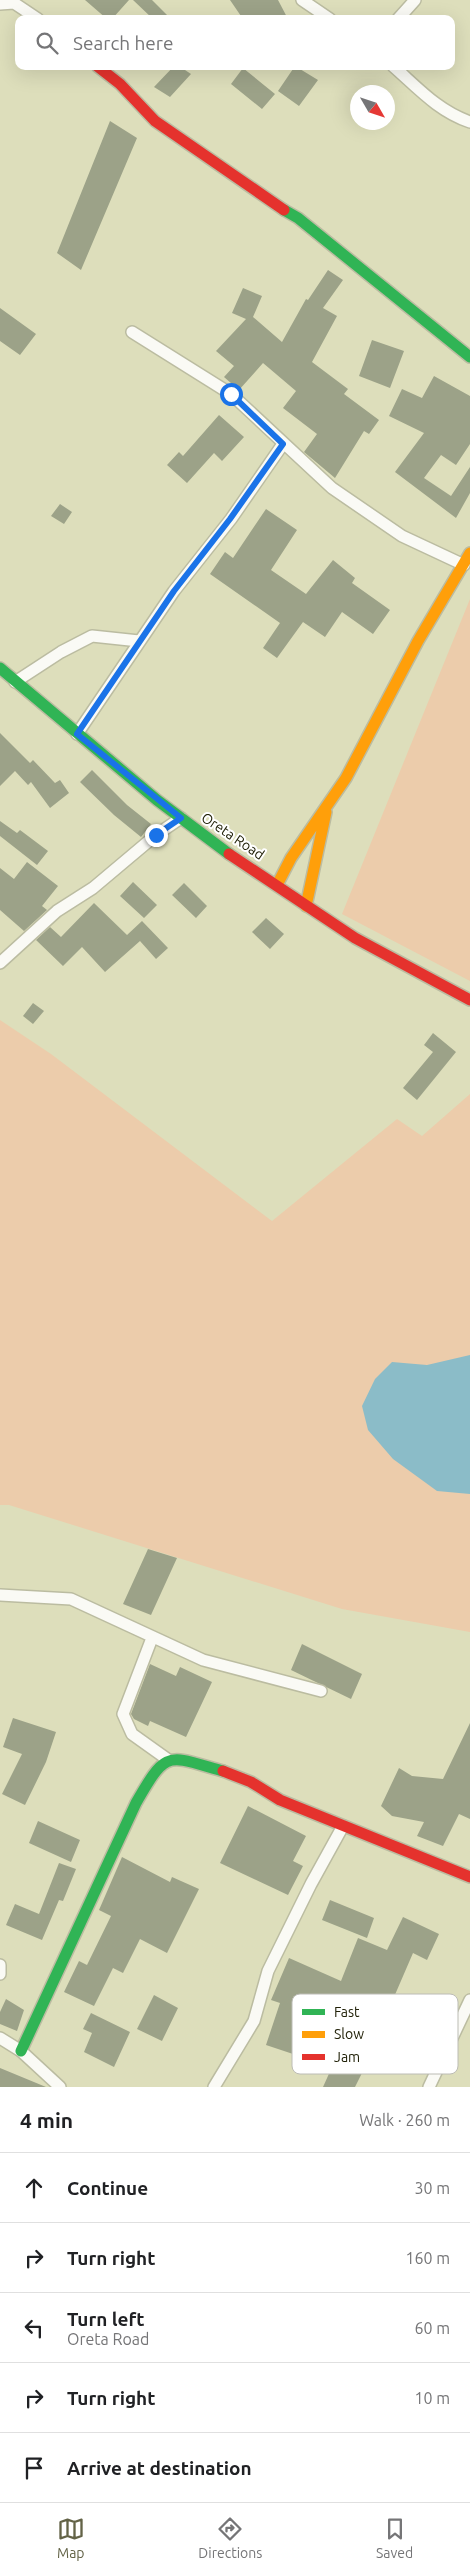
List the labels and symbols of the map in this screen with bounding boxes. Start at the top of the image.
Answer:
north arrow [350,85,395,130]
route start [220,383,243,406]
street label: Oreta Road [199,809,267,863]
route end [145,824,168,847]
legend [292,1994,458,2074]
text: Fast [334,2004,360,2020]
text: Slow [334,2026,364,2042]
text: Jam [334,2049,360,2065]

